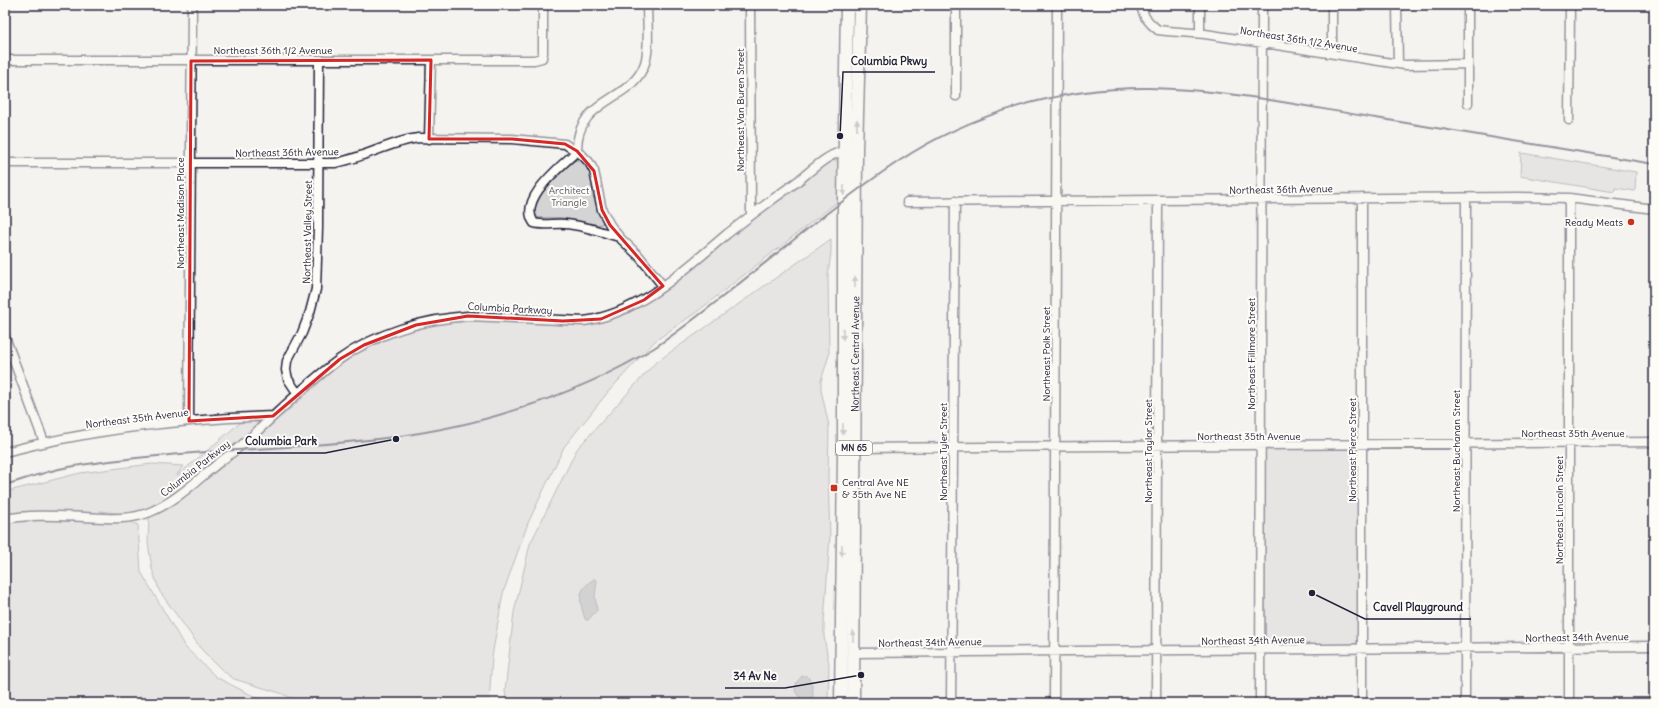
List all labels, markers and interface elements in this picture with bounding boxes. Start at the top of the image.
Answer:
street label: Northeast 36th 1/2 Avenue [1239,24,1359,55]
street label: Northeast 36th 1/2 Avenue [213,44,333,57]
street label: Northeast Van Buren Street [734,48,747,172]
callout: Columbia Pkwy [843,49,935,72]
text: Columbia Pkwy [851,54,927,69]
one-way arrow [854,118,860,131]
street label: Northeast 36th Avenue [235,145,339,160]
street label: Northeast Madison Place [174,157,187,269]
street label: Northeast Valley Street [300,180,315,284]
street label: Northeast 36th Avenue [1229,182,1333,197]
park label: Architect Triangle [549,184,590,209]
one-way arrow [841,184,847,197]
place label: Ready Meats [1565,216,1623,229]
marker: Ready Meats [1626,217,1636,227]
one-way arrow [852,276,859,288]
street label: Northeast Central Avenue [849,296,862,412]
street label: Northeast Fillmore Street [1245,297,1258,410]
street label: Columbia Parkway [467,300,553,317]
street label: Northeast Polk Street [1040,306,1053,401]
one-way arrow [840,328,846,341]
street label: Northeast Buchanan Street [1450,389,1463,512]
street label: Northeast Pierce Street [1346,397,1359,502]
street label: Northeast Taylor Street [1142,398,1155,503]
street label: Northeast Tyler Street [937,402,950,501]
street label: Northeast 35th Avenue [85,406,189,431]
one-way arrow [840,423,846,436]
street label: Northeast 35th Avenue [1521,427,1625,440]
callout: Columbia Park [237,430,325,453]
street label: Northeast 35th Avenue [1197,430,1301,443]
text: Columbia Park [245,434,317,448]
street label: Columbia Parkway [158,437,233,500]
road number: MN 65 [836,441,872,455]
street label: Northeast Lincoln Street [1553,455,1566,564]
place label: Central Ave NE & 35th Ave NE [842,476,909,501]
marker: Central Ave NE & 35th Ave NE [829,483,839,493]
one-way arrow [839,544,845,557]
callout: Cavell Playground [1365,596,1471,619]
text: Cavell Playground [1373,600,1463,615]
one-way arrow [850,629,856,642]
street label: Northeast 34th Avenue [1525,630,1629,645]
street label: Northeast 34th Avenue [1201,633,1305,648]
street label: Northeast 34th Avenue [878,635,982,650]
callout: 34 Av Ne [725,665,785,688]
text: 34 Av Ne [733,669,777,683]

